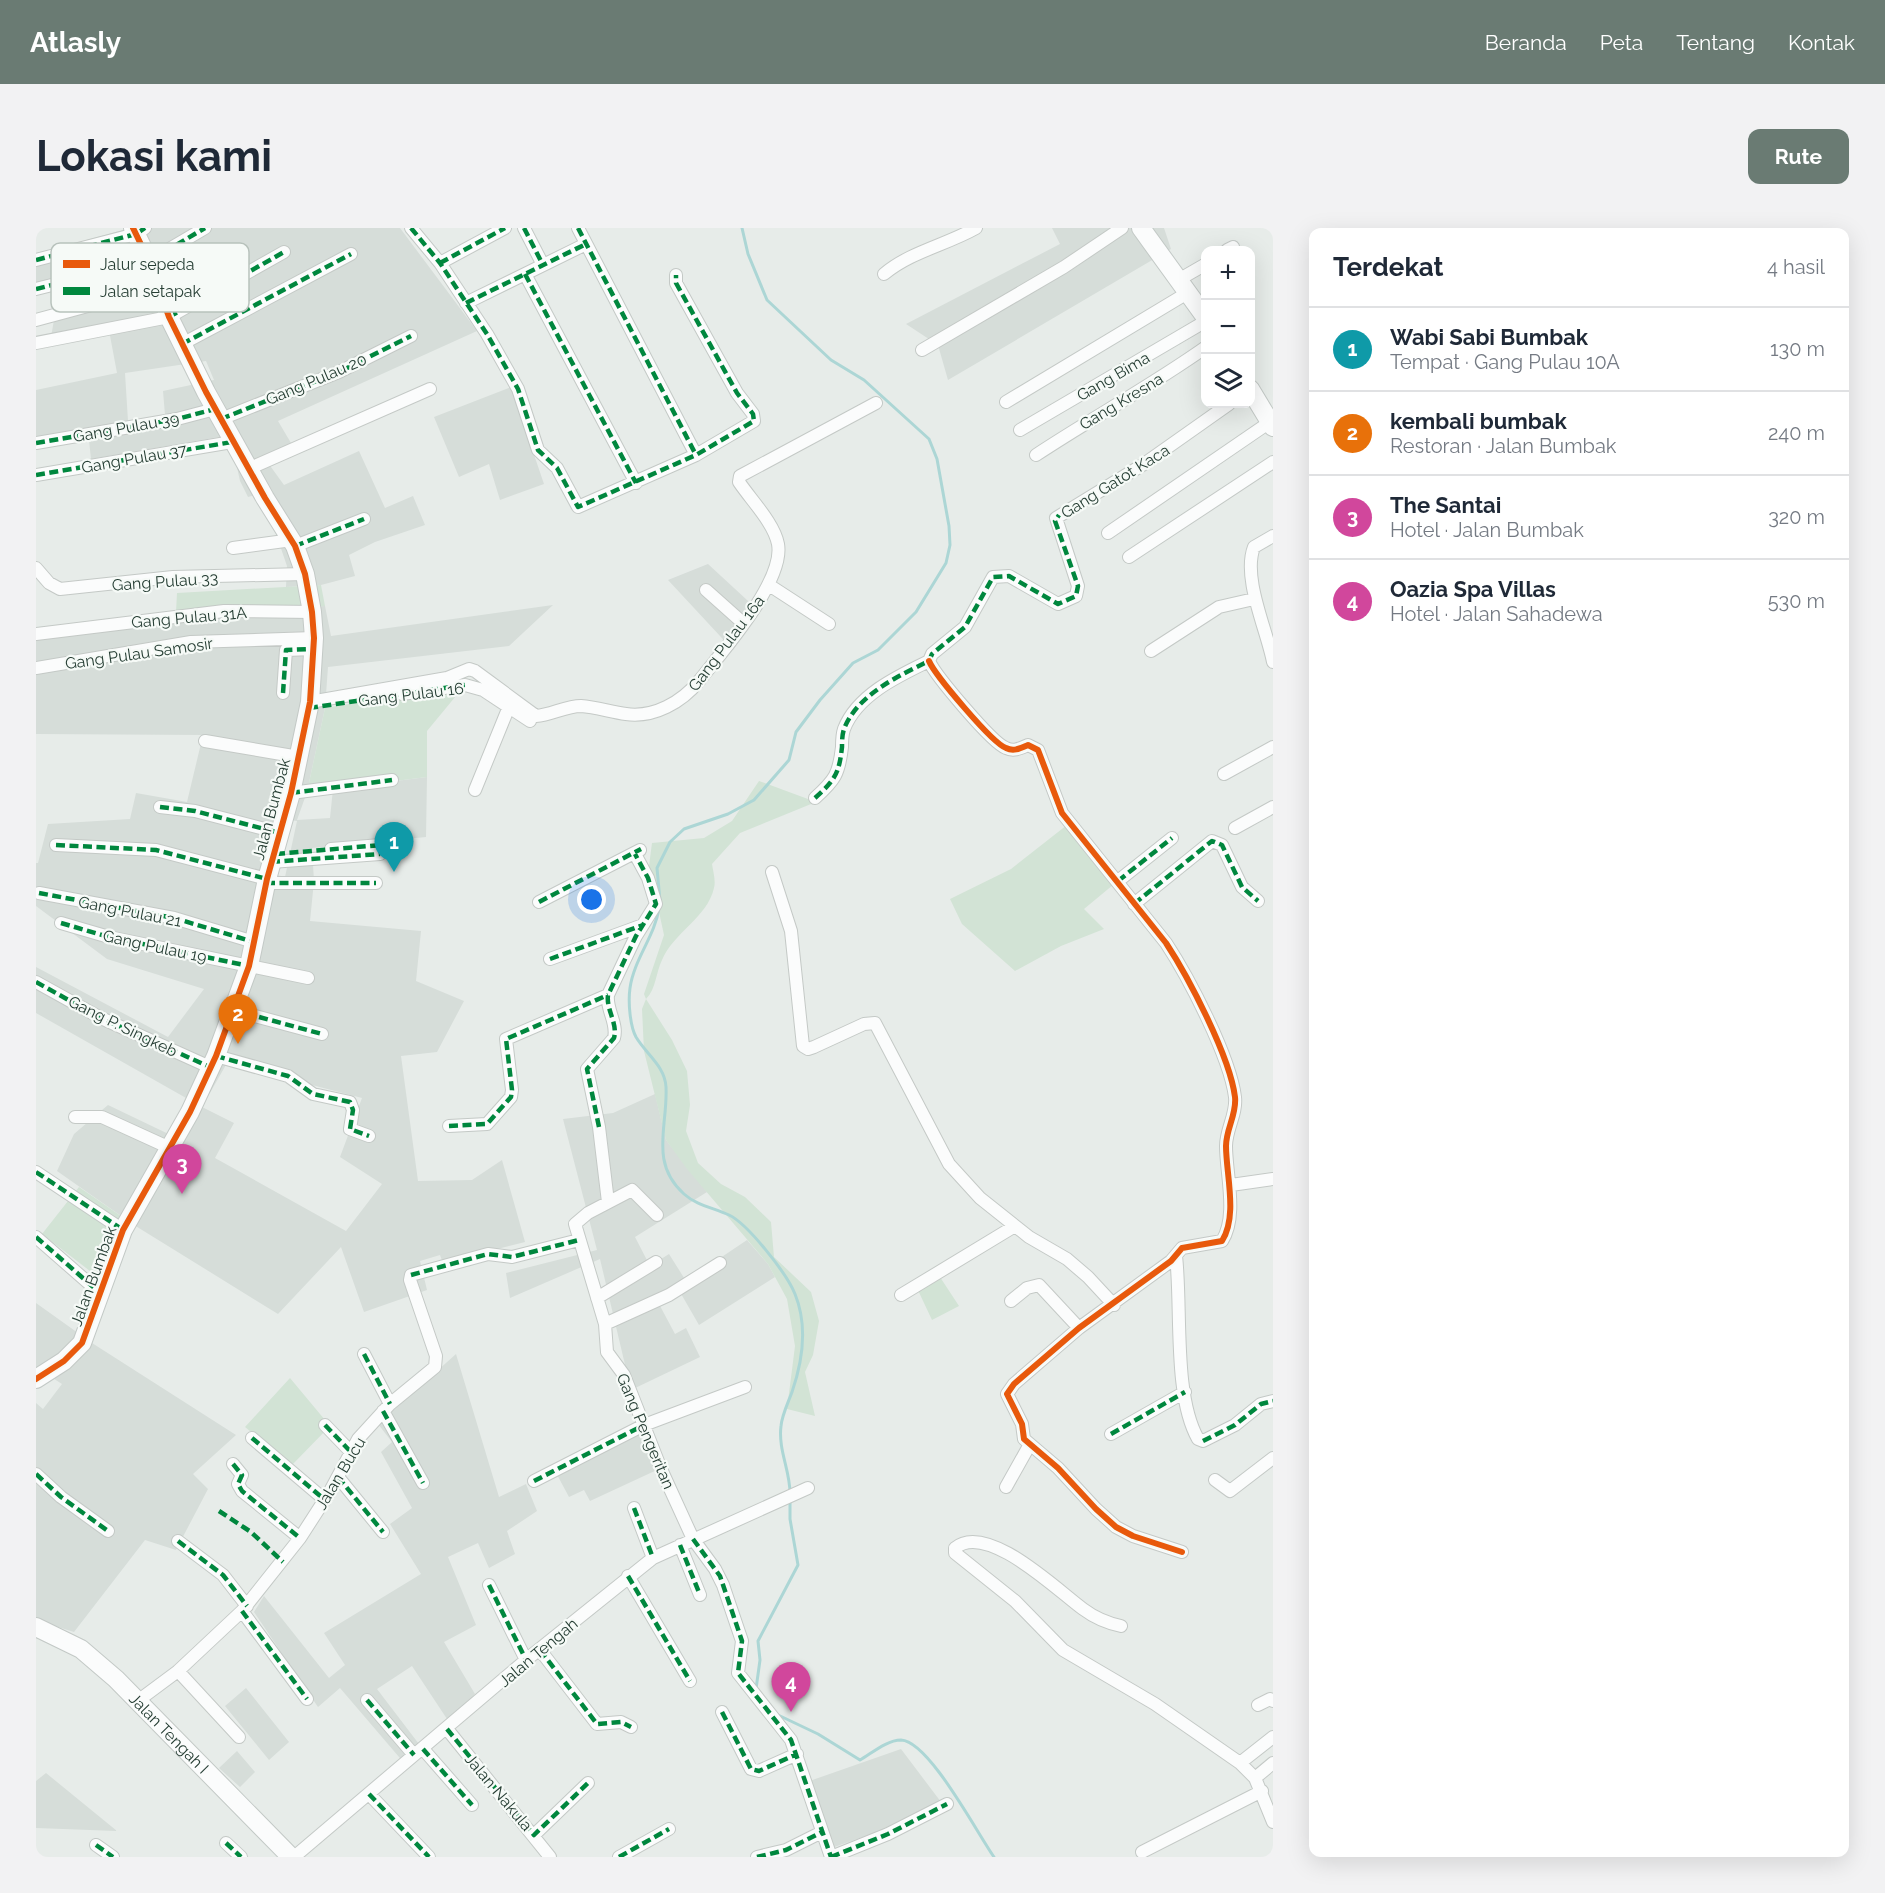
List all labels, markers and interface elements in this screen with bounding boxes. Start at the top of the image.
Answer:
text: Atlasly [30,26,121,59]
text: Beranda [1485,30,1567,55]
text: Peta [1600,30,1643,55]
text: Tentang [1676,30,1755,55]
text: Kontak [1788,30,1855,55]
button: Rute [1748,129,1849,184]
text: Lokasi kami [36,132,272,181]
legend [51,243,249,312]
map controls [1201,246,1255,408]
button: + [1201,246,1255,300]
text: Terdekat [1333,252,1444,282]
text: Jalur sepeda [100,255,195,274]
text: 4 hasil [1767,255,1825,279]
text: Jalan setapak [100,282,201,301]
button: − [1201,300,1255,354]
text: Wabi Sabi Bumbak [1390,324,1588,350]
text: 1 [1348,337,1357,361]
text: 130 m [1770,337,1825,361]
street label: Gang Bima [1073,348,1153,405]
street label: Gang Pulau 20 [263,350,369,409]
text: Tempat · Gang Pulau 10A [1390,350,1620,374]
button: layers [1201,354,1255,408]
street label: Gang Kresna [1076,369,1167,434]
text: kembali bumbak [1390,408,1567,434]
street label: Gang Pulau 39 [71,409,181,446]
text: 2 [1347,421,1358,445]
text: 240 m [1768,421,1825,445]
text: Restoran · Jalan Bumbak [1390,434,1616,458]
street label: Gang Pulau 37 [80,440,189,477]
street label: Gang Gatot Kaca [1058,440,1173,522]
text: The Santai [1390,492,1501,518]
text: 3 [1347,505,1358,529]
text: 320 m [1768,505,1825,529]
text: Hotel · Jalan Bumbak [1390,518,1584,542]
street label: Gang Pulau 33 [111,568,219,595]
text: Oazia Spa Villas [1390,576,1556,602]
text: 4 [1347,589,1358,613]
text: 530 m [1768,589,1825,613]
street label: Gang Pulau 16a [684,592,769,695]
text: Hotel · Jalan Sahadewa [1390,602,1603,626]
street label: Gang Pulau 31A [131,603,248,632]
street label: Gang Pulau Samosir [64,634,215,673]
street label: Gang Pulau 16 [357,679,465,710]
street label: Jalan Bumbak [249,756,294,862]
pin: 1 [374,822,414,872]
your location [577,885,606,914]
street label: Gang Pulau 21 [77,892,183,931]
street label: Gang Pulau 19 [101,926,209,967]
street label: Gang P. Singkeb [65,992,180,1061]
pin: 2 [218,994,258,1044]
pin: 3 [162,1144,202,1194]
street label: Jalan Bumbak [67,1223,120,1329]
street label: Gang Pengeritan [613,1371,678,1492]
street label: Jalan Bucu [311,1434,369,1513]
street label: Jalan Tengah [495,1614,582,1691]
pin: 4 [772,1662,810,1712]
street label: Jalan Tengah I [125,1689,212,1778]
street label: Jalan Nakula [461,1750,536,1835]

